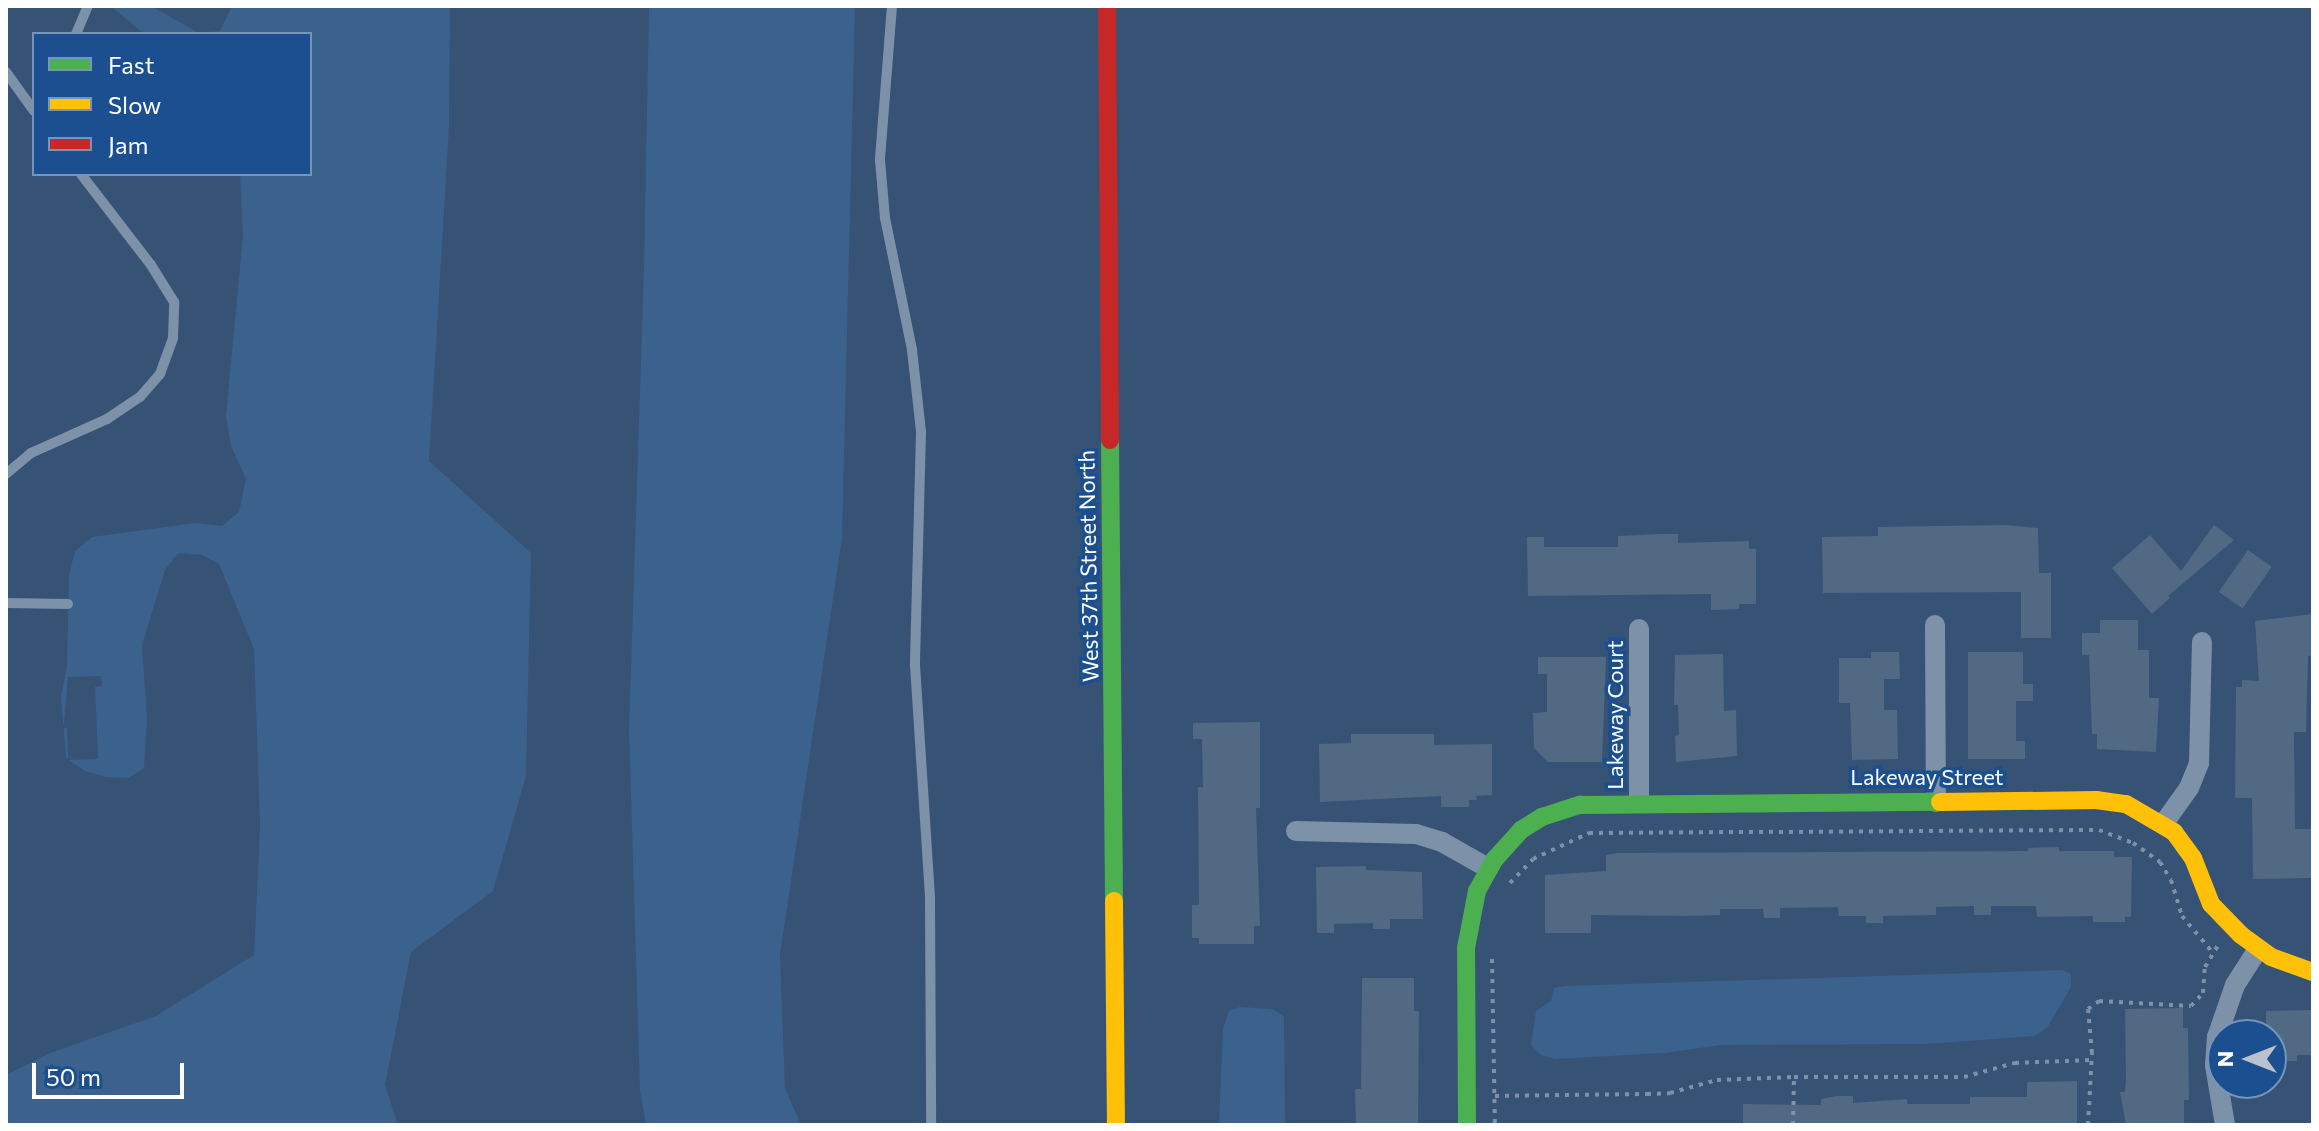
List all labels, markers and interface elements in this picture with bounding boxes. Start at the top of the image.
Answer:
legend [32,32,312,176]
text: Fast [108,50,155,79]
text: Slow [108,90,161,119]
text: Jam [108,130,148,159]
street label: West 37th Street North [1073,450,1103,682]
street label: Lakeway Court [1602,640,1628,790]
street label: Lakeway Street [1850,764,2004,790]
north arrow [2207,1019,2287,1099]
scale bar [36,1047,188,1097]
text: N [2211,1051,2238,1067]
text: 50 m [46,1062,101,1091]

